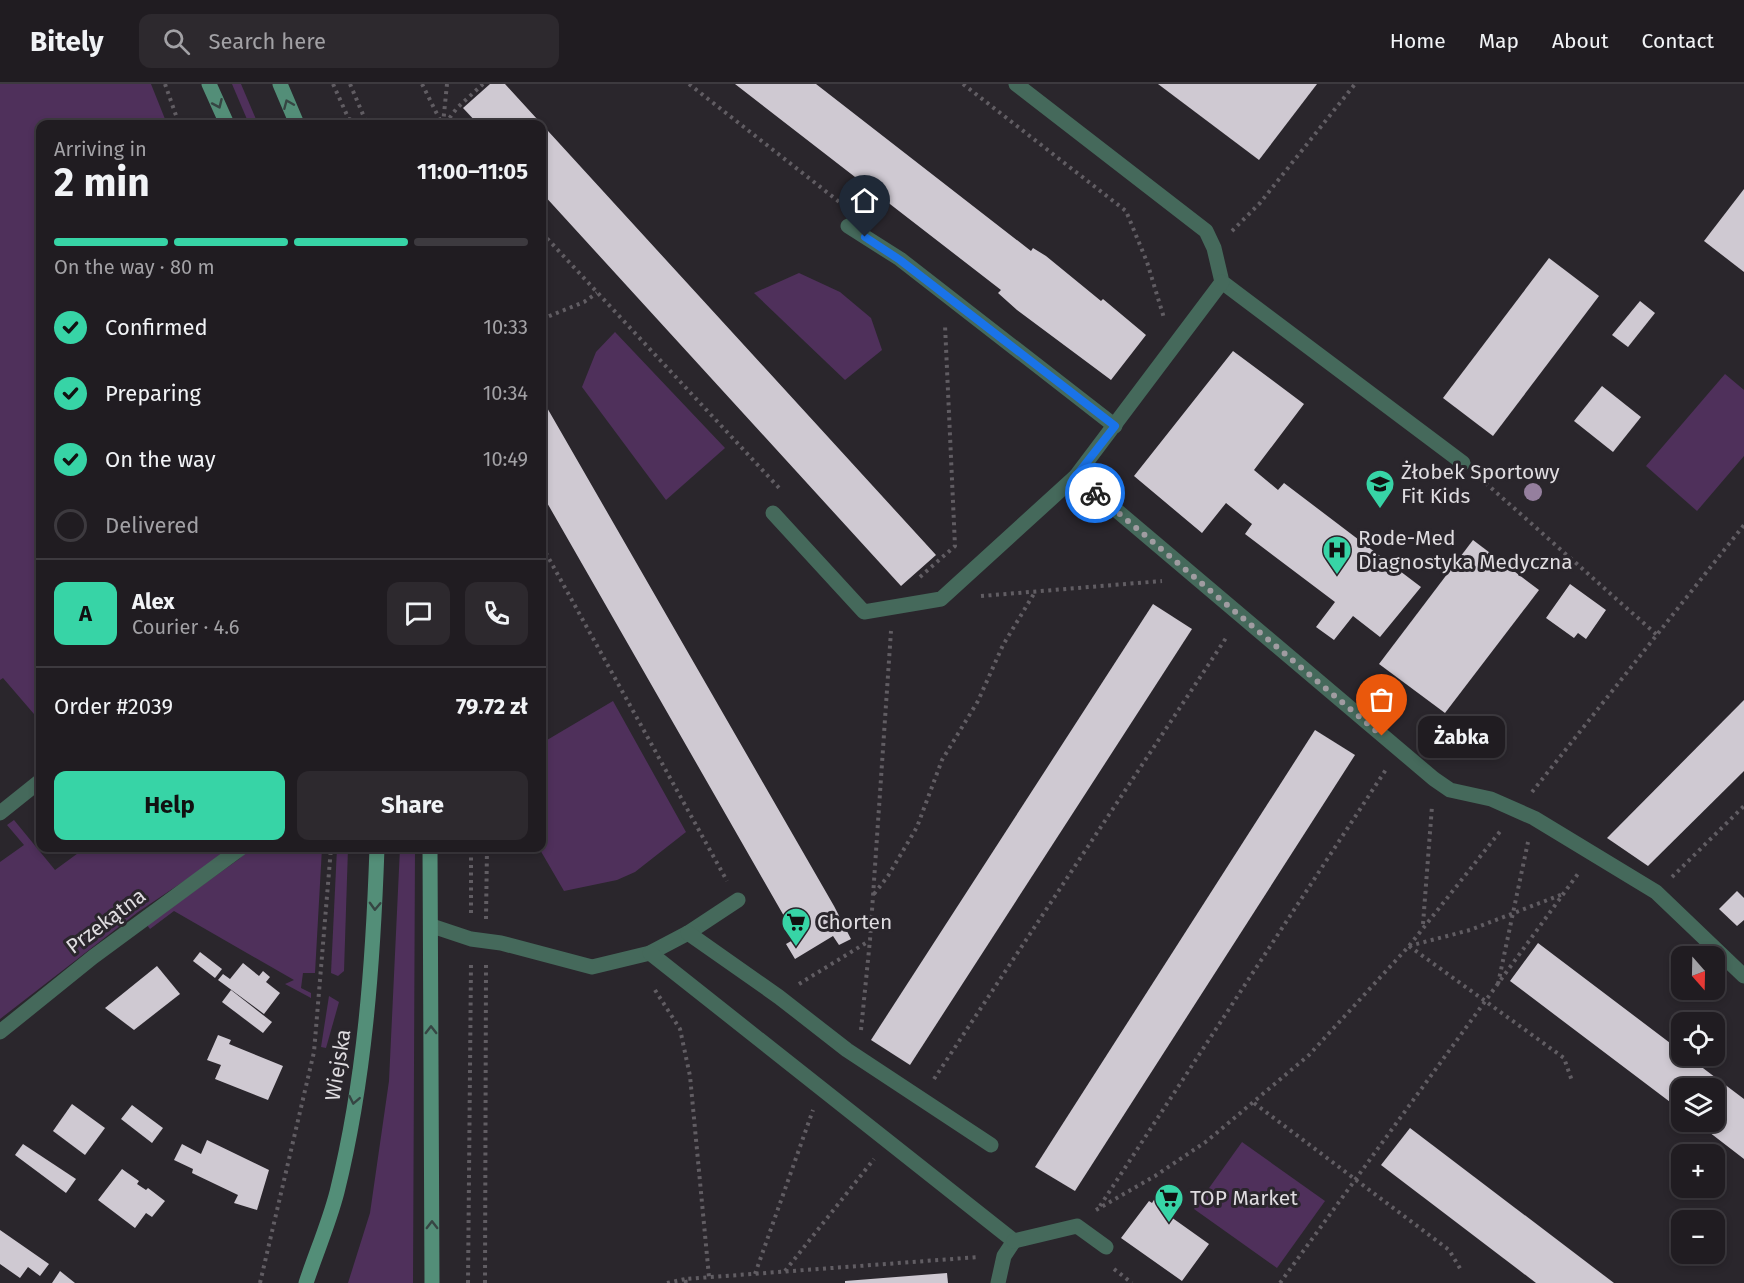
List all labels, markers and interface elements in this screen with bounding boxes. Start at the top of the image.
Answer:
search box [139,14,559,68]
text: Bitely [30,25,103,58]
icon: search [160,25,193,58]
text: Search here [208,28,326,55]
text: Home [1390,28,1446,54]
text: Map [1479,28,1519,54]
text: About [1552,28,1609,54]
text: Contact [1642,28,1714,54]
one-way arrow [211,98,223,109]
one-way arrow [283,100,295,111]
text: Arriving in [54,137,147,161]
text: 11:00–11:05 [417,158,528,185]
text: 2 min [54,160,150,206]
pin [839,175,890,237]
icon: home [848,184,881,217]
text: On the way · 80 m [54,255,215,279]
icon: check [54,311,87,344]
text: Confirmed [105,314,208,341]
text: 10:33 [483,315,528,339]
icon: check [54,377,87,410]
text: Preparing [105,380,201,407]
text: 10:34 [483,381,528,405]
icon: check [54,443,87,476]
text: On the way [105,446,216,473]
text: 10:49 [483,447,528,471]
place label: Żłobek Sportowy Fit Kids [1401,459,1560,509]
courier [1065,463,1125,523]
school or university icon: Żłobek Sportowy Fit Kids [1364,468,1396,510]
icon: bike [1079,477,1112,510]
text: Delivered [105,512,200,539]
place label: Rode-Med Diagnostyka Medyczna [1358,525,1573,575]
hospital icon: Rode-Med Diagnostyka Medyczna [1321,534,1353,576]
button: chat [387,582,450,645]
button: phone [465,582,528,645]
text: Alex [132,588,175,615]
text: A [79,600,92,627]
text: Courier · 4.6 [132,615,239,639]
pin [1356,674,1407,736]
icon: bag [1365,683,1398,716]
text: Order #2039 [54,693,173,720]
text: 79.72 zł [456,693,528,720]
callout: Żabka [1418,715,1505,757]
text: Żabka [1434,725,1489,749]
button: Help [54,771,285,840]
button: Share [297,771,528,840]
street label: Przekątna [61,883,151,959]
one-way arrow [369,901,381,910]
supermarket icon: Chorten [780,906,812,948]
place label: Chorten [817,909,892,935]
north arrow [1671,946,1725,1000]
map controls [1671,946,1725,1264]
button: locate [1671,1012,1725,1066]
one-way arrow [425,1025,437,1034]
street label: Wiejska [320,1027,356,1103]
button: layers [1671,1078,1725,1132]
one-way arrow [348,1094,361,1104]
button: + [1671,1144,1725,1198]
supermarket icon: TOP Market [1153,1182,1185,1224]
place label: TOP Market [1190,1185,1298,1211]
button: − [1671,1210,1725,1264]
one-way arrow [426,1220,438,1229]

